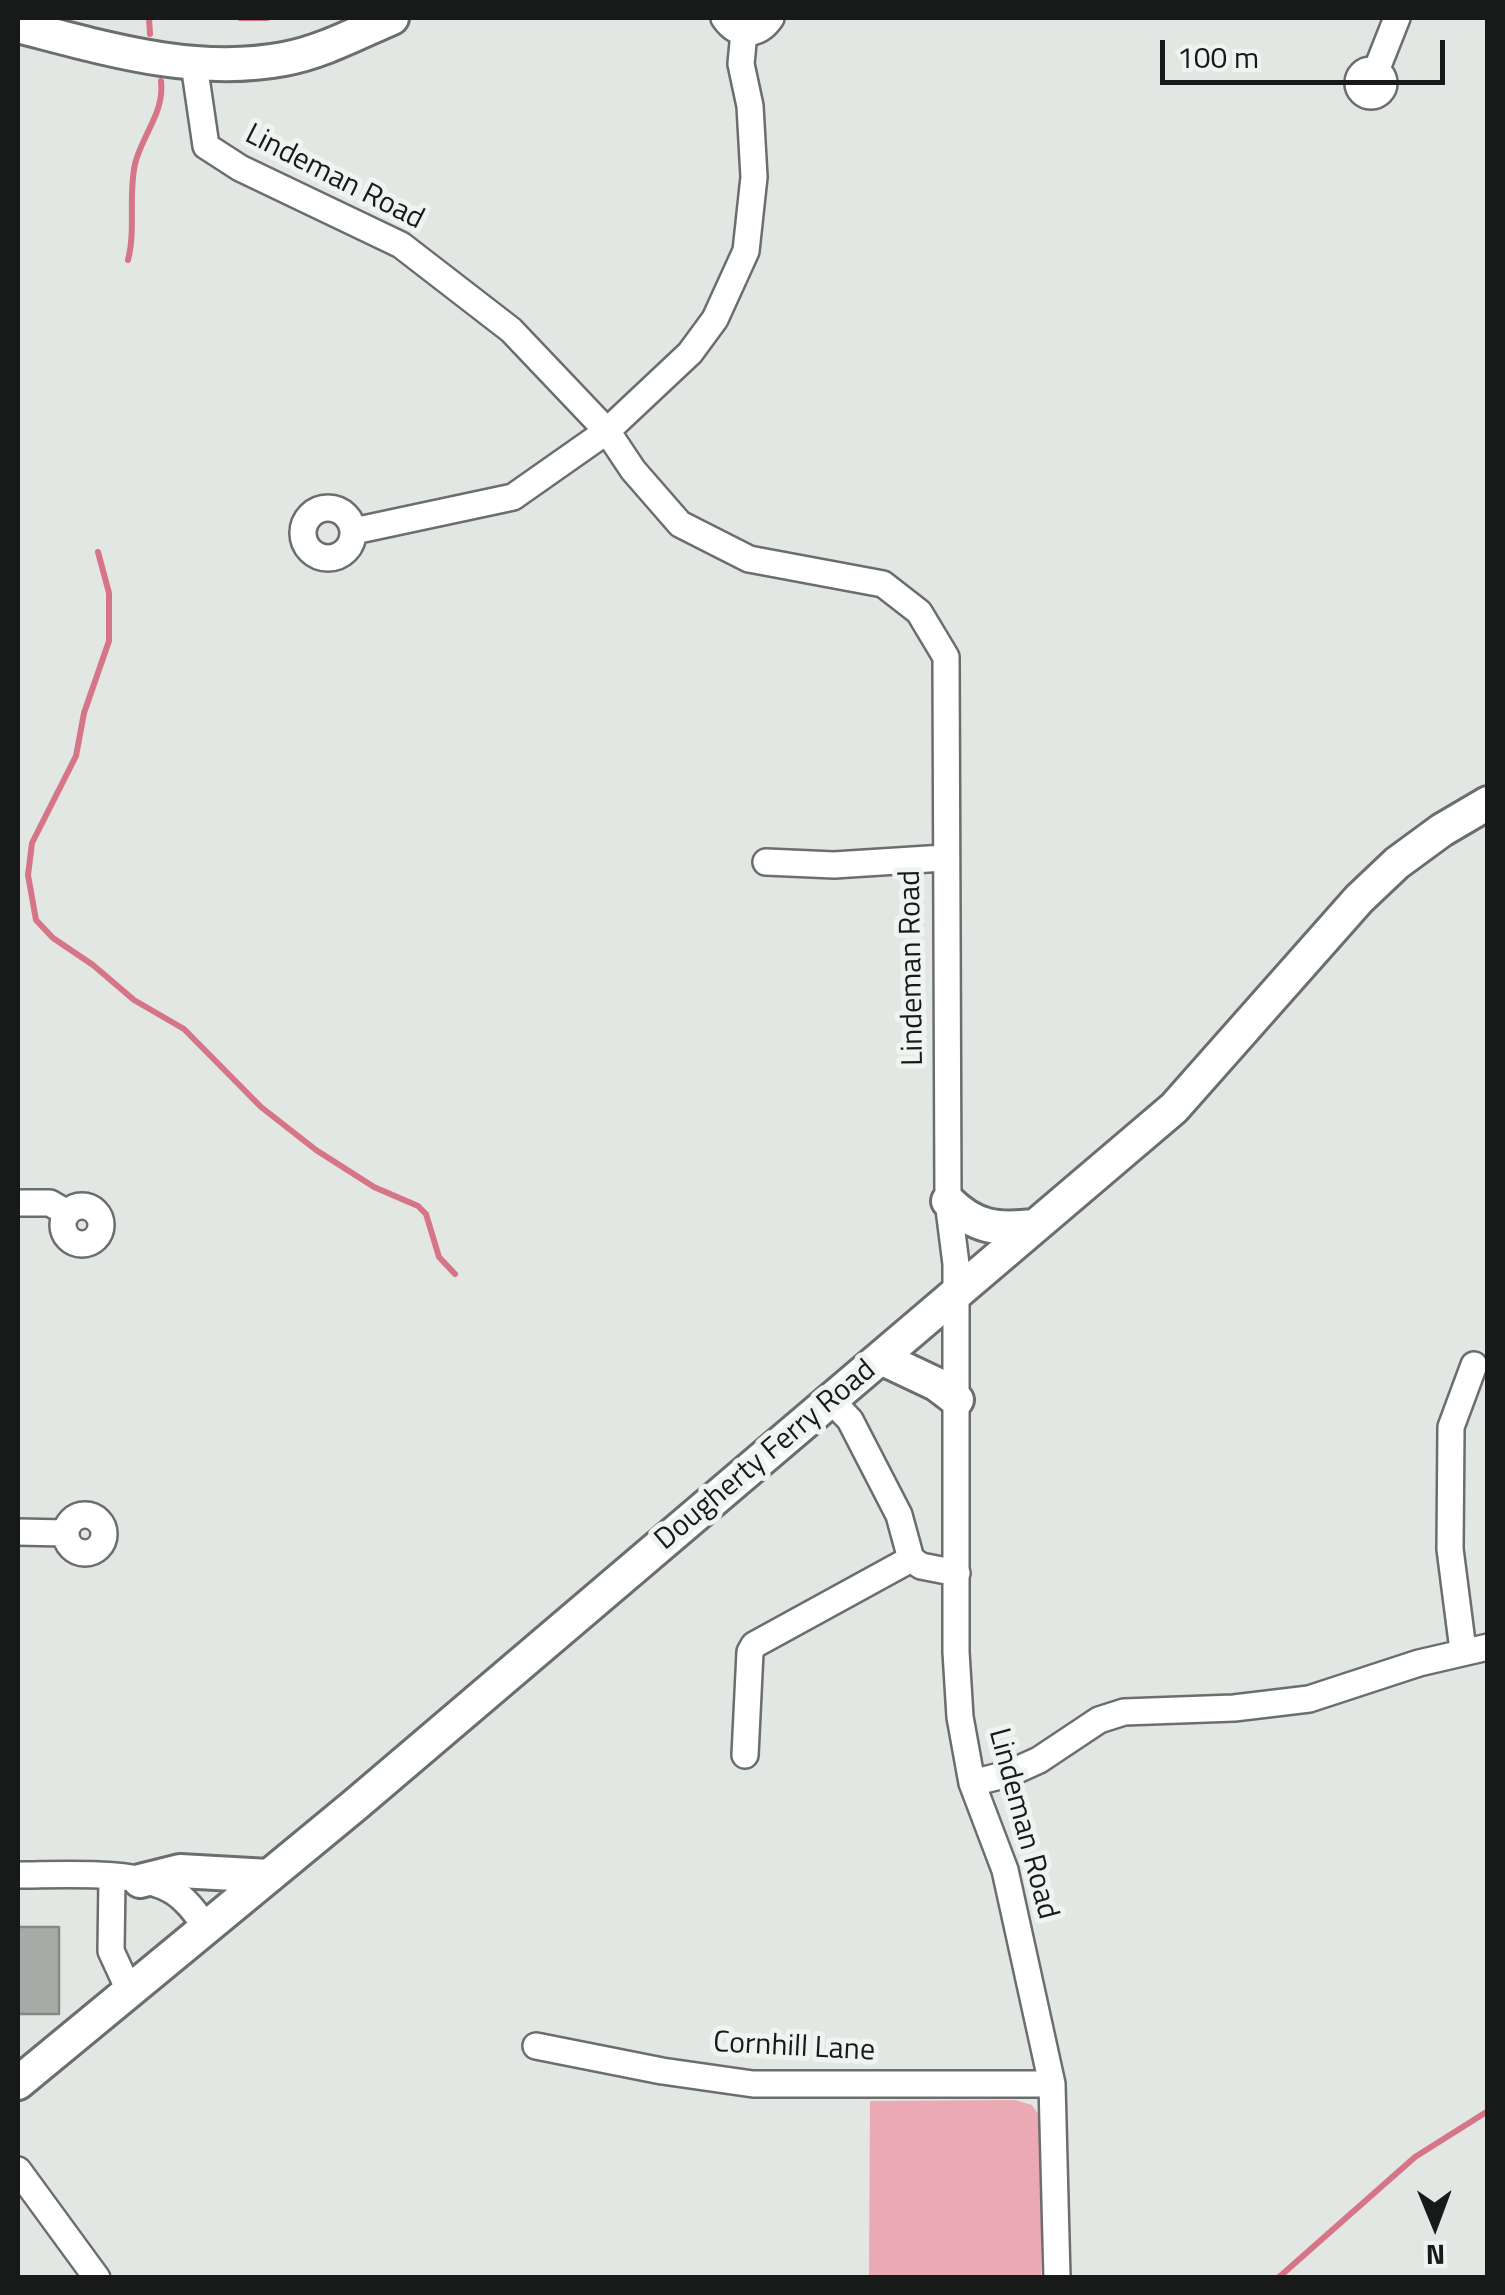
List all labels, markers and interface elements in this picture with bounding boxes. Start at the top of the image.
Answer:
scale bar [1165,20,1450,82]
text: 100 m [1177,34,1259,80]
street label: Lindeman Road [239,118,429,238]
street label: Lindeman Road [893,870,933,1066]
street label: Dougherty Ferry Road [648,1353,884,1559]
street label: Lindeman Road [979,1725,1065,1923]
street label: Cornhill Lane [712,2026,876,2070]
north arrow [1385,2175,1485,2275]
text: N [1425,2234,1446,2277]

